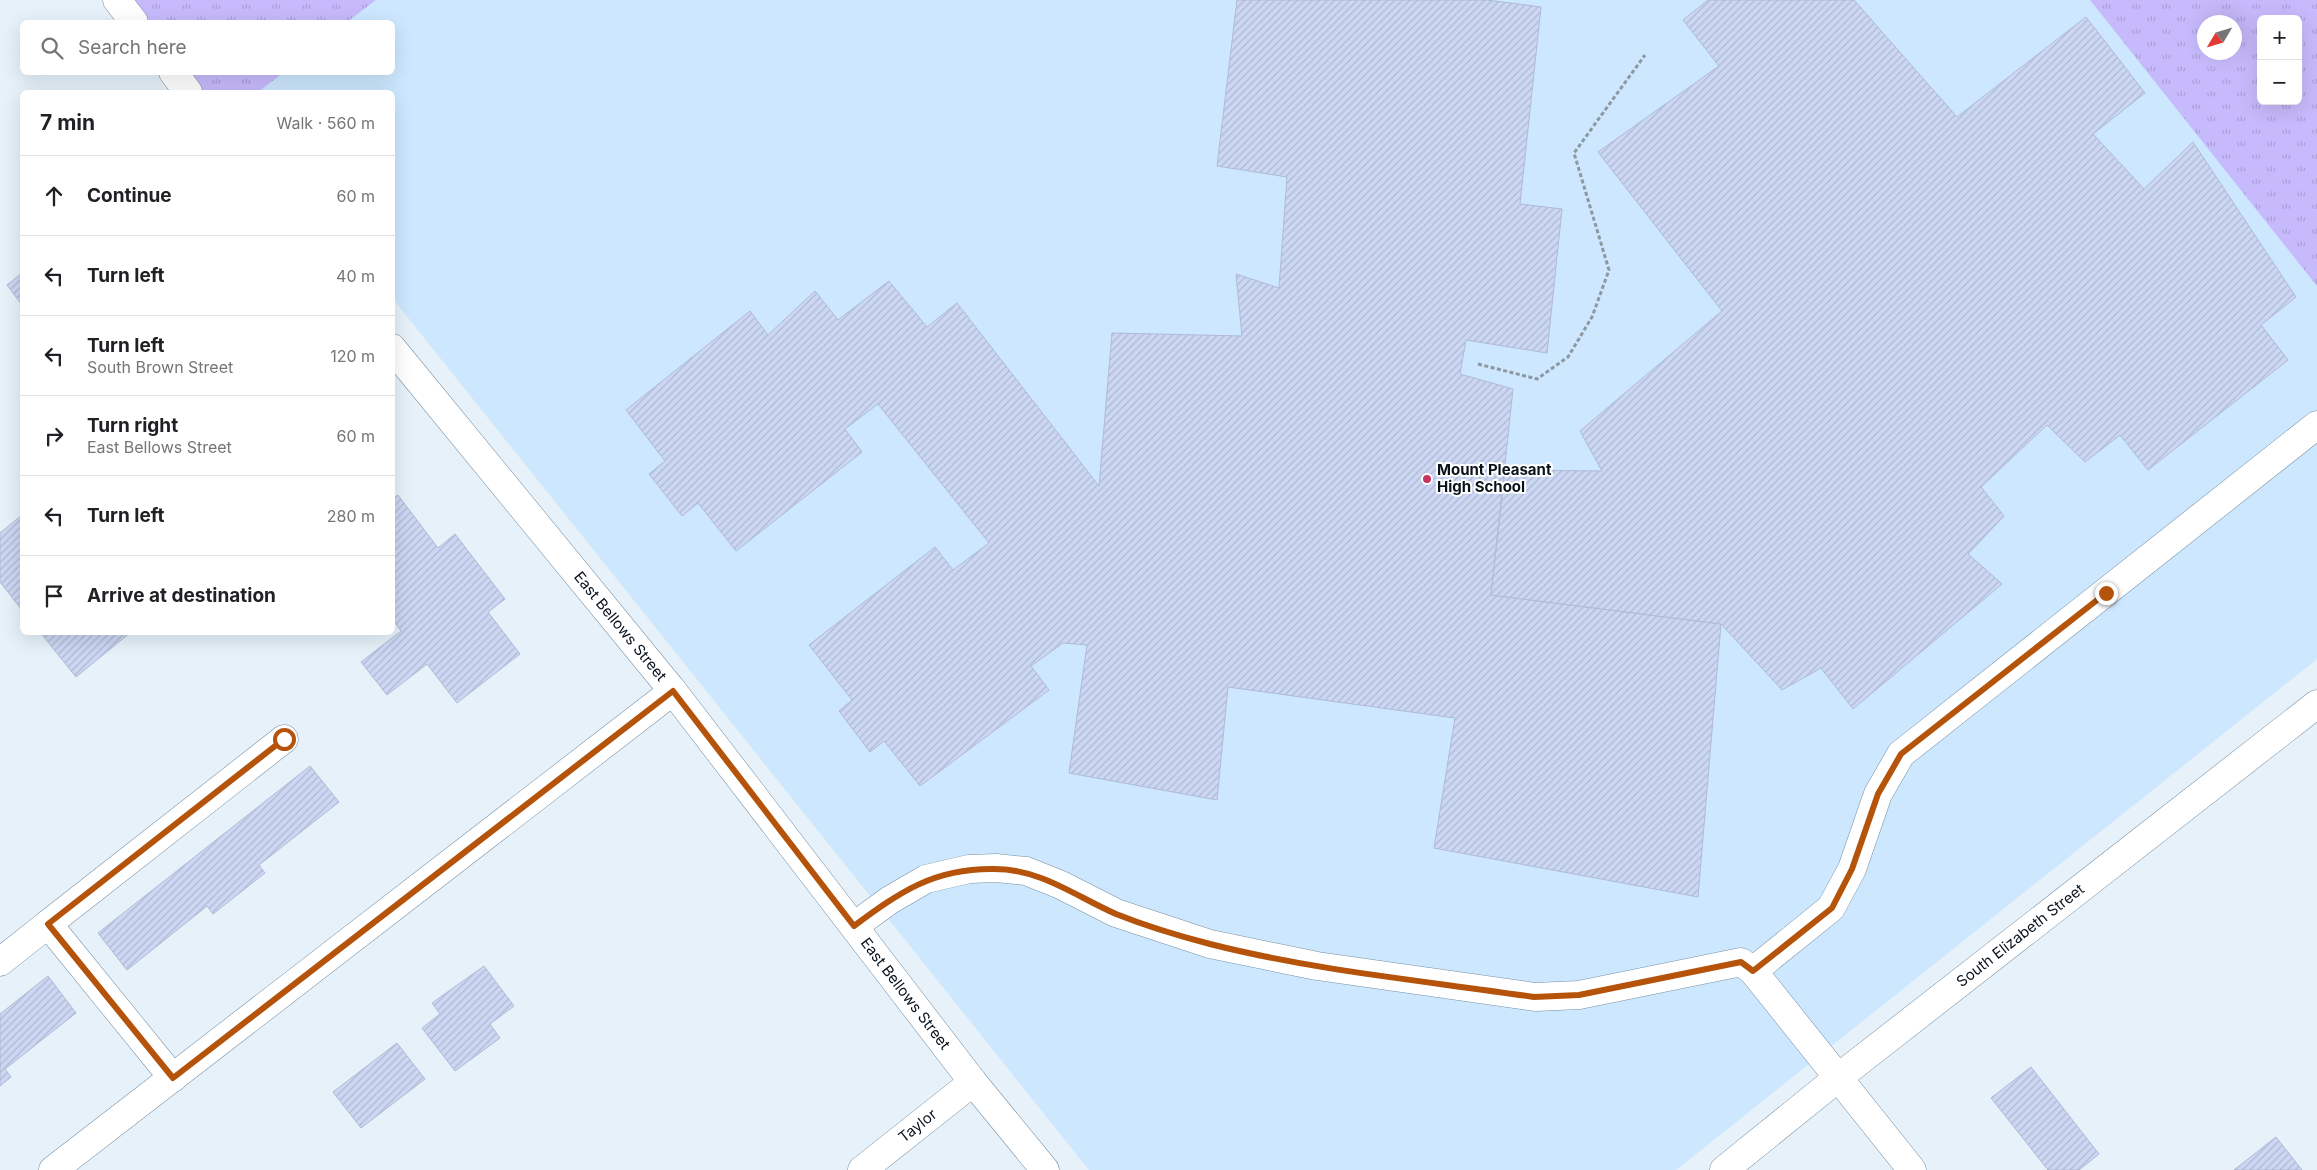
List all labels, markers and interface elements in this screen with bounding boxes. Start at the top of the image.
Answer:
north arrow [2197,15,2242,60]
map controls [2257,15,2302,105]
button: + [2257,15,2302,60]
search box [20,20,395,75]
icon: search [38,34,66,62]
text: Search here [78,36,187,59]
button: − [2257,60,2302,105]
text: 7 min [40,110,95,135]
text: Walk · 560 m [277,113,375,133]
icon: ahead [40,182,68,210]
text: Continue [87,184,172,207]
text: 60 m [336,186,375,206]
icon: left [40,262,68,290]
text: Turn left [87,264,165,287]
text: 40 m [336,266,375,286]
text: Turn left [87,334,165,357]
icon: left [40,342,68,370]
text: 120 m [330,346,375,366]
text: South Brown Street [87,357,233,377]
text: Turn right [87,414,178,437]
icon: right [40,422,68,450]
text: 60 m [336,426,375,446]
text: East Bellows Street [87,437,232,457]
place label: Mount Pleasant High School [1437,460,1552,496]
marker: Mount Pleasant High School [1421,473,1433,485]
icon: left [40,502,68,530]
text: Turn left [87,504,165,527]
text: 280 m [327,506,375,526]
street label: East Bellows Street [570,568,671,685]
icon: arrive [40,582,68,610]
route end [2095,582,2118,605]
text: Arrive at destination [87,584,276,607]
route start [273,728,296,751]
street label: South Elizabeth Street [1952,879,2088,991]
street label: East Bellows Street [857,934,955,1053]
street label: Taylor [894,1104,941,1146]

